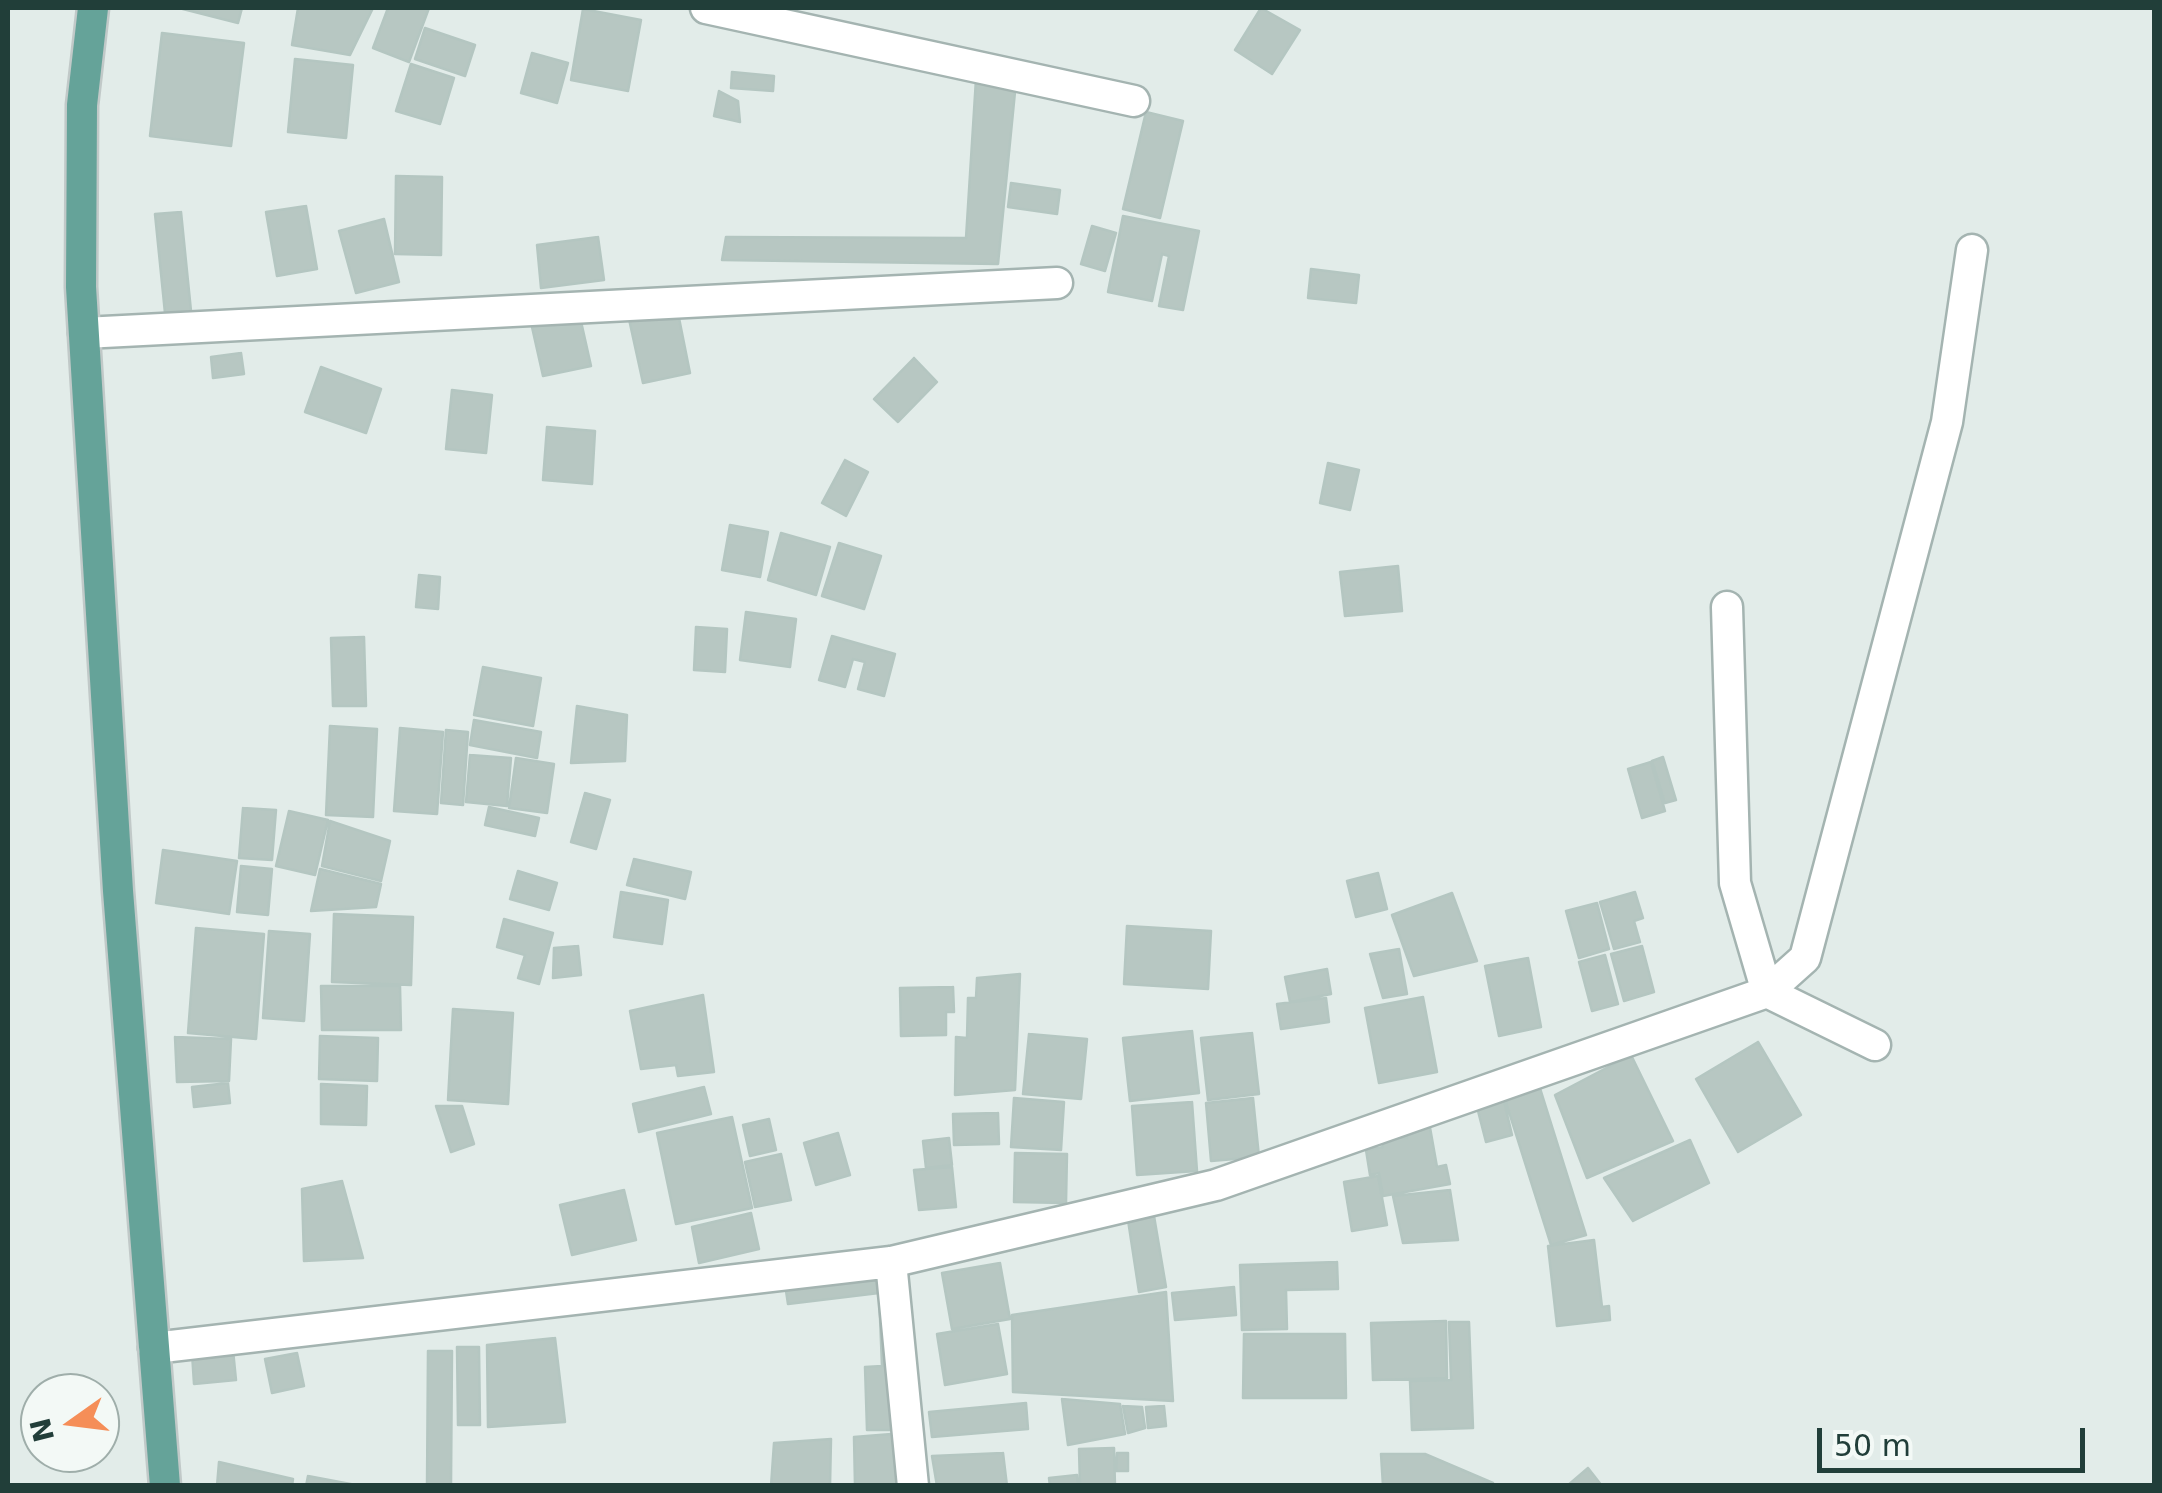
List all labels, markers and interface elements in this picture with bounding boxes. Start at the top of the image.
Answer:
north arrow [20,1373,120,1473]
scale bar [1822,1408,2090,1470]
text: N [24,1415,61,1445]
text: 50 m [1834,1428,1911,1463]

